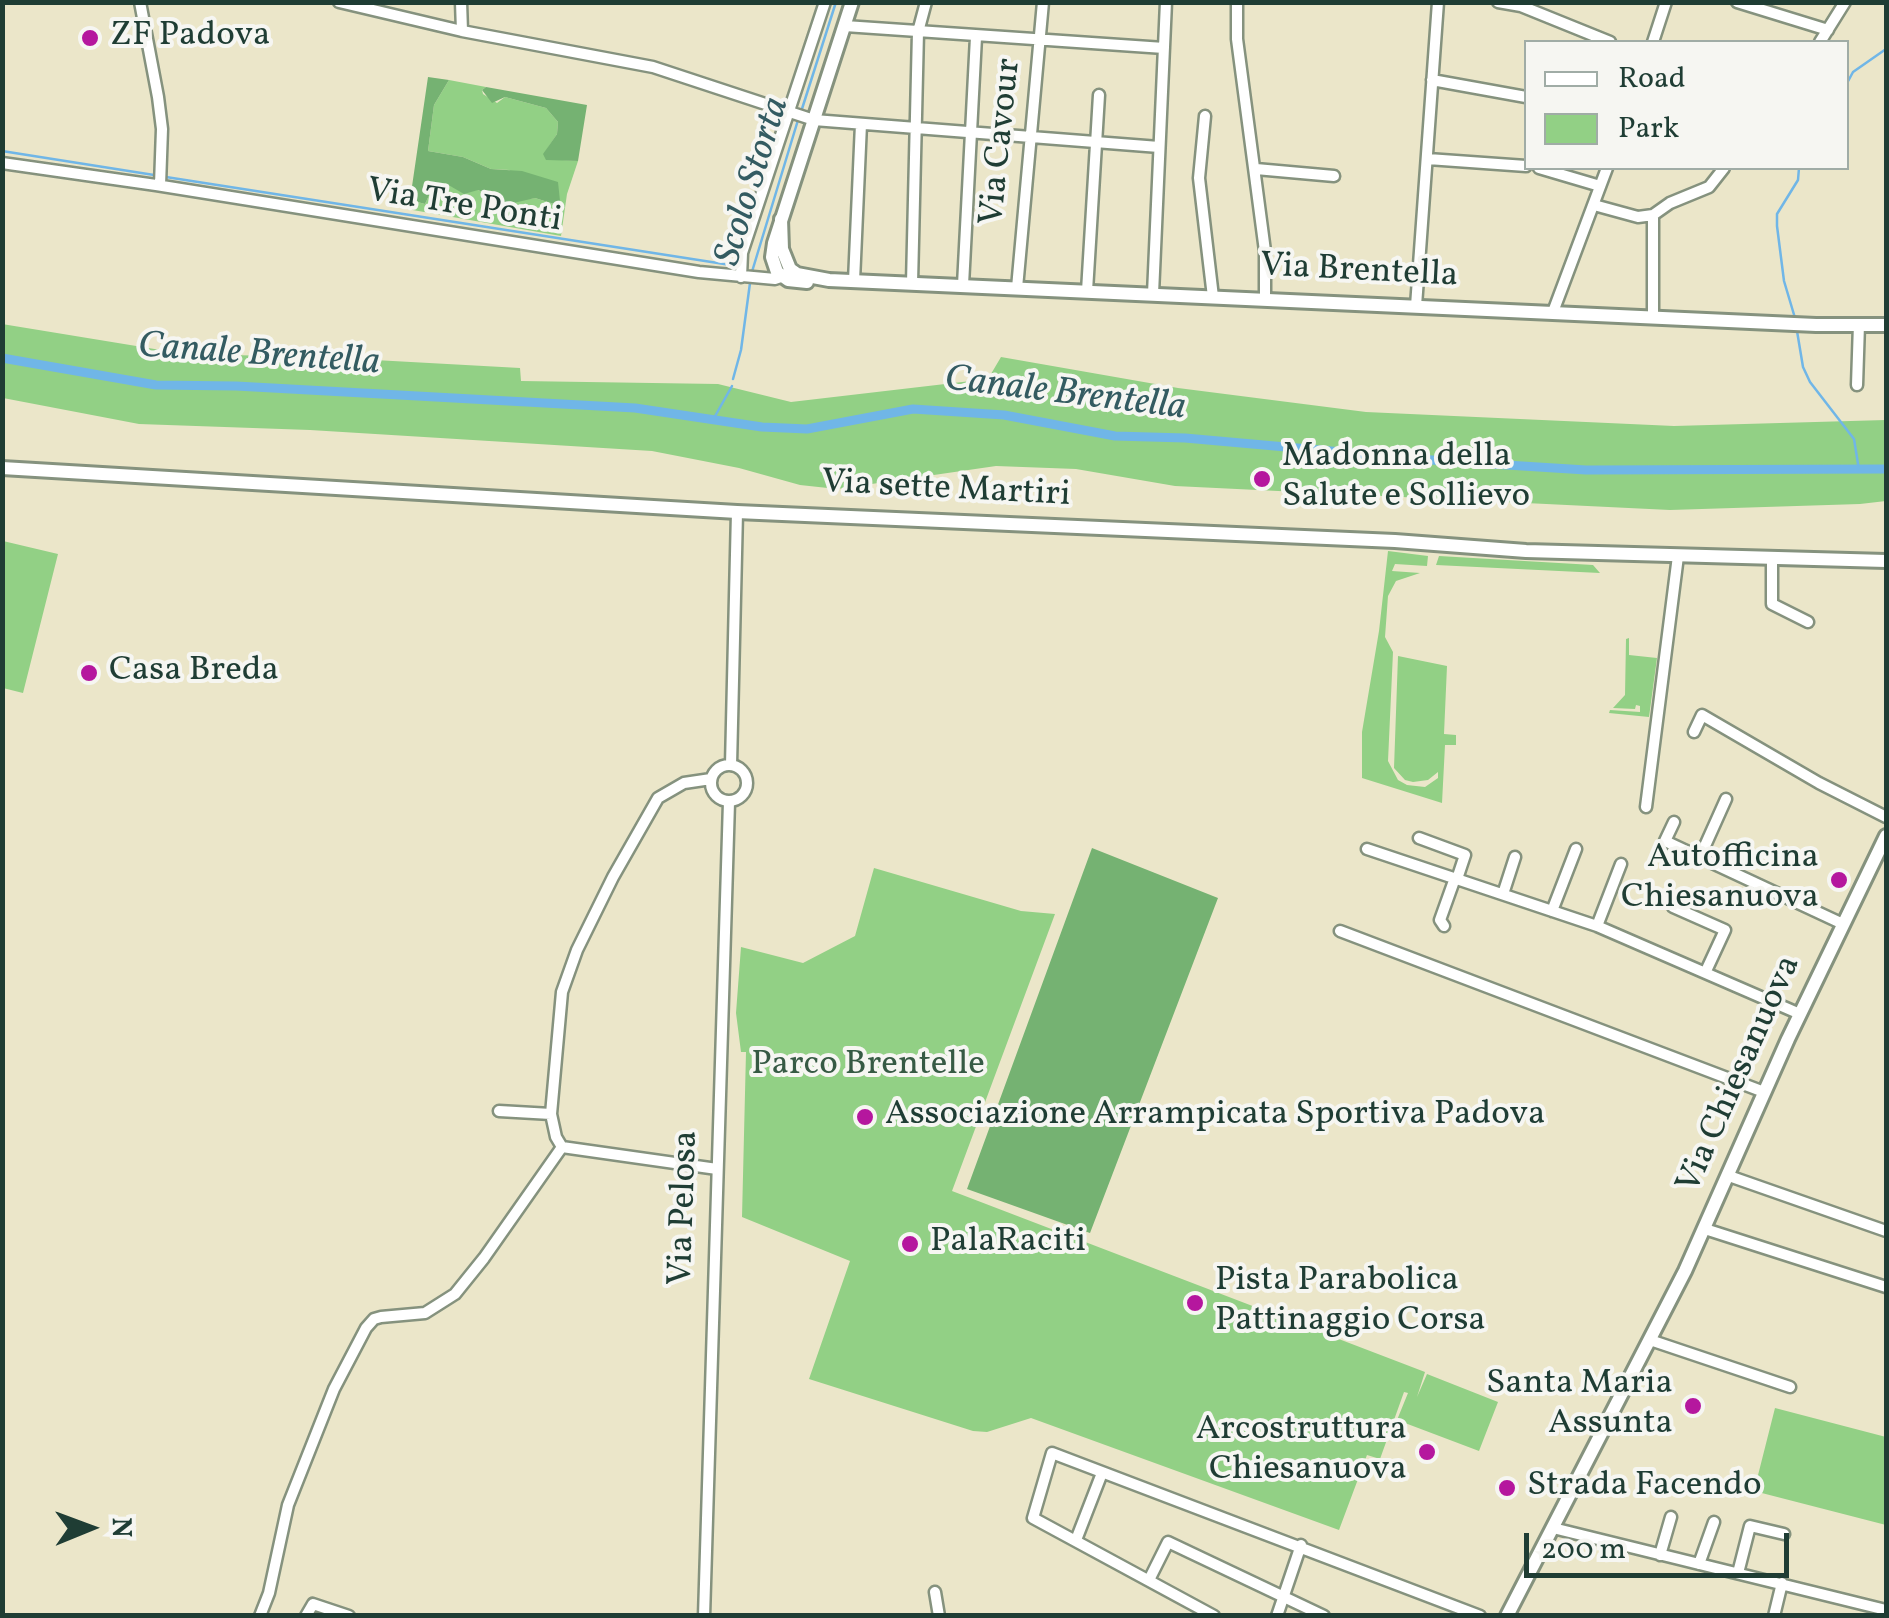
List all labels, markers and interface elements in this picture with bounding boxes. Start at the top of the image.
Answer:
place label: ZF Padova [110,17,270,59]
marker: ZF Padova [79,27,101,49]
legend [1524,40,1849,170]
street label: Via Cavour [973,56,1033,228]
text: Road [1618,58,1686,100]
water label: Scolo Storta [708,92,802,272]
text: Park [1618,108,1679,150]
street label: Via Tre Ponti [364,172,564,244]
street label: Via Brentella [1259,247,1459,299]
water label: Canale Brentella [136,326,382,388]
water label: Canale Brentella [942,359,1188,433]
place label: Madonna della Salute e Sollievo [1282,438,1530,520]
street label: Via sette Martiri [821,464,1071,518]
marker: Madonna della Salute e Sollievo [1251,468,1273,490]
place label: Casa Breda [109,652,279,694]
marker: Casa Breda [78,662,100,684]
place label: Autofficina Chiesanuova [1621,839,1819,921]
marker: Autofficina Chiesanuova [1828,869,1850,891]
street label: Via Chiesanuova [1670,950,1812,1200]
park label: Parco Brentelle [751,1046,985,1088]
place label: Associazione Arrampicata Sportiva Padova [885,1096,1545,1138]
marker: Associazione Arrampicata Sportiva Padova [854,1106,876,1128]
street label: Via Pelosa [662,1130,710,1286]
place label: PalaRaciti [930,1223,1086,1265]
marker: PalaRaciti [899,1233,921,1255]
place label: Pista Parabolica Pattinaggio Corsa [1215,1262,1486,1344]
marker: Pista Parabolica Pattinaggio Corsa [1184,1292,1206,1314]
place label: Santa Maria Assunta [1486,1365,1673,1447]
marker: Santa Maria Assunta [1682,1395,1704,1417]
place label: Arcostruttura Chiesanuova [1196,1411,1407,1493]
marker: Arcostruttura Chiesanuova [1416,1441,1438,1463]
place label: Strada Facendo [1527,1467,1762,1509]
marker: Strada Facendo [1496,1477,1518,1499]
north arrow [40,1478,140,1578]
scale bar [1529,1513,1794,1575]
text: N [101,1517,140,1538]
text: 200 m [1541,1529,1626,1571]

